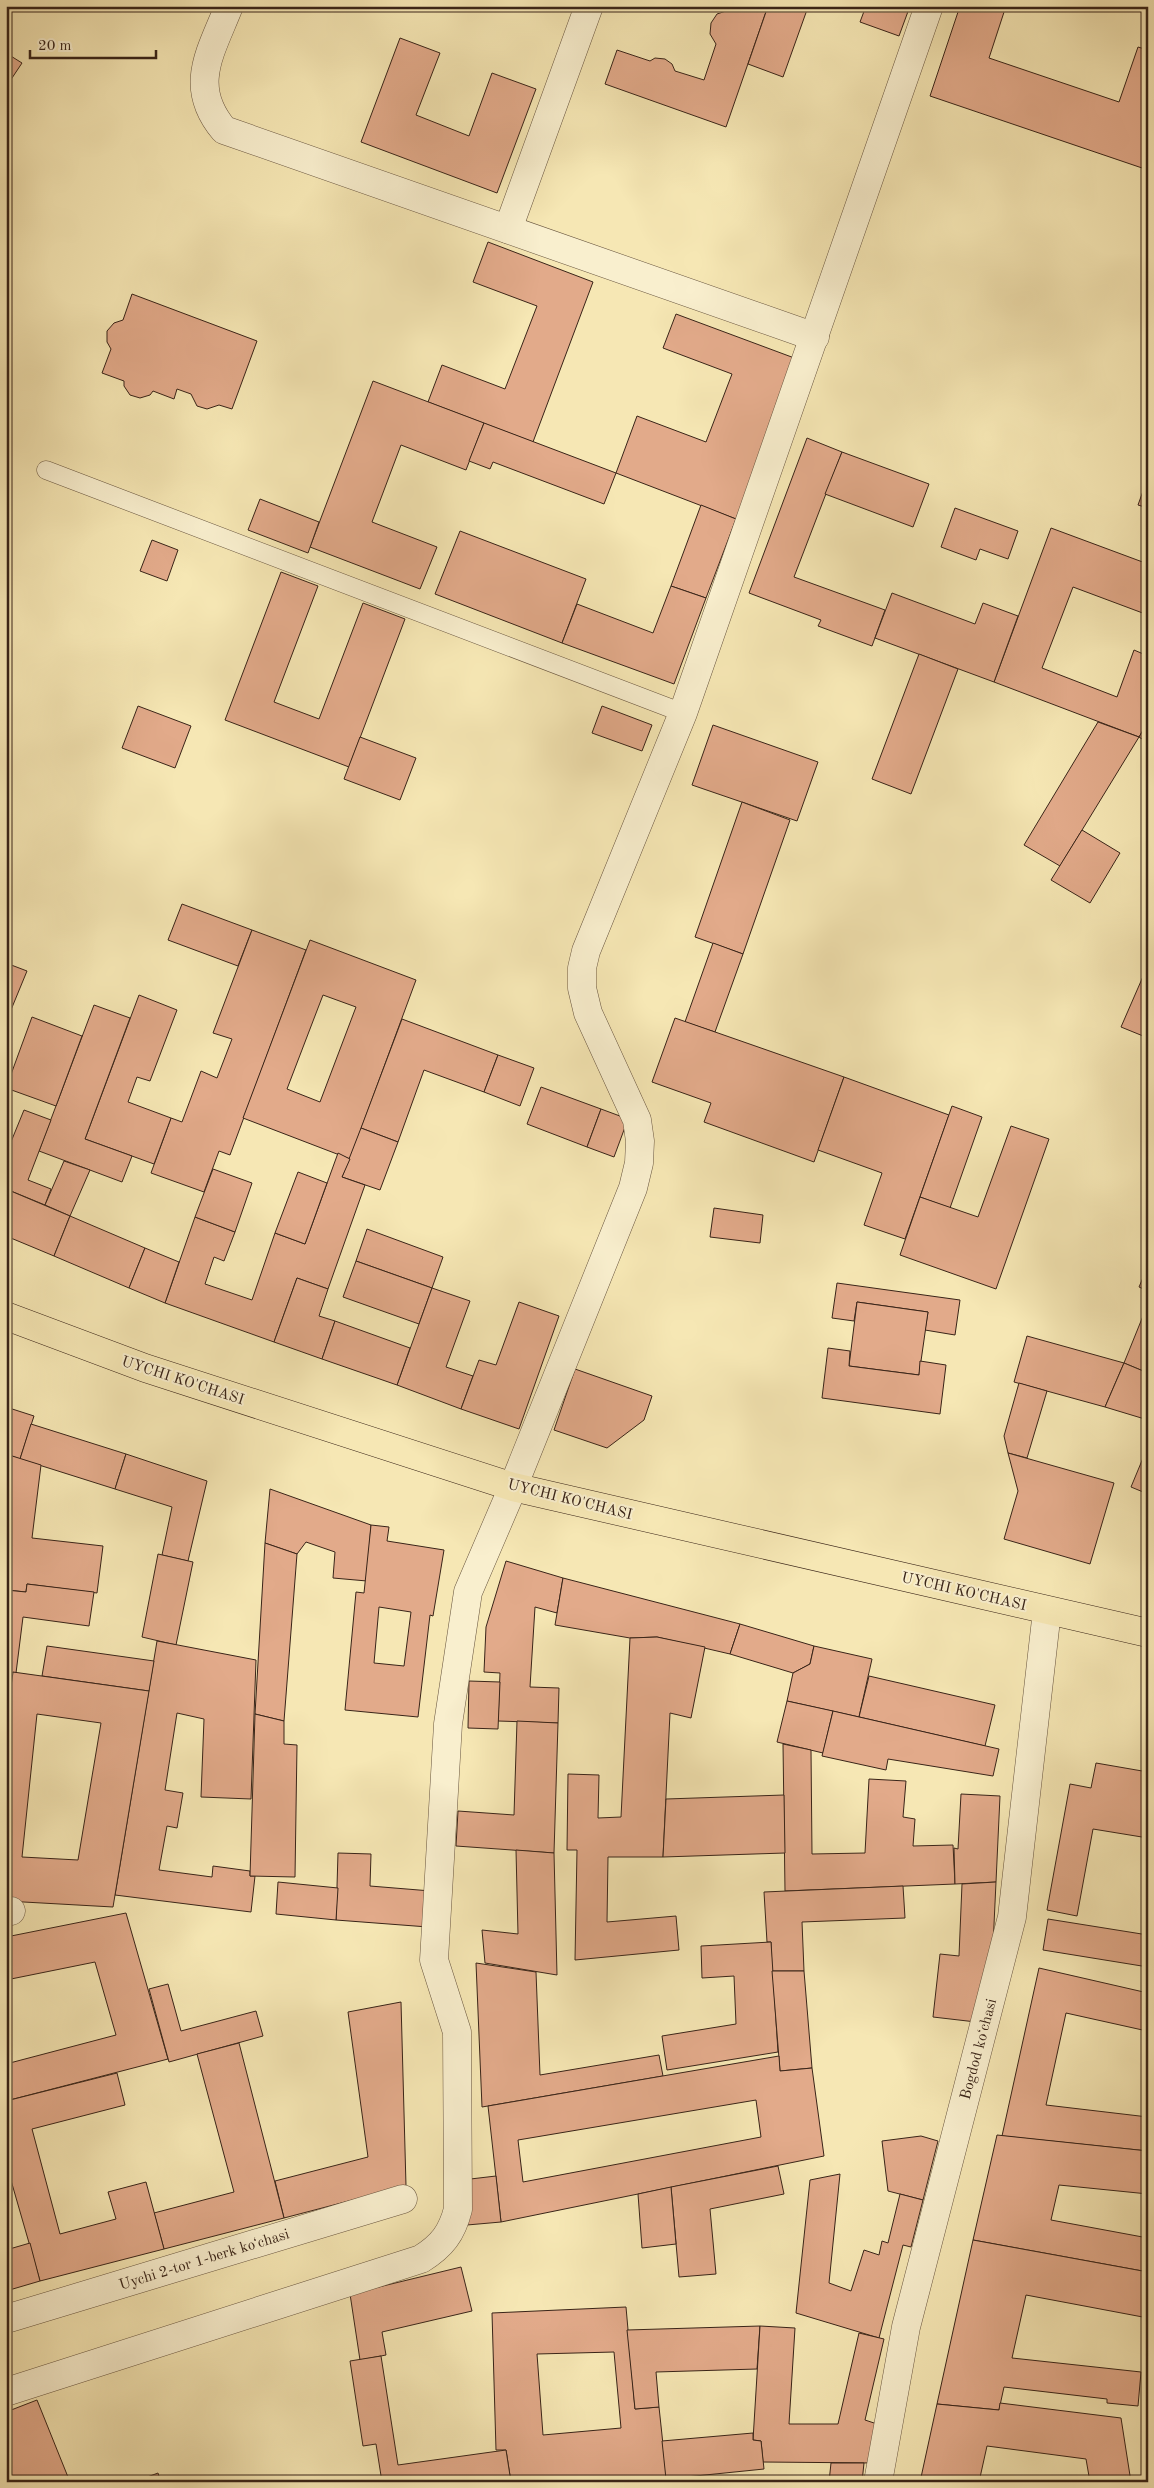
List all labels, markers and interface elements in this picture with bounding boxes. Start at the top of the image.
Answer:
scale bar [30,28,156,60]
text: 20 m [38,39,72,54]
street label: UYCHI KO'CHASI [119,1355,246,1408]
street label: UYCHI KO'CHASI [506,1478,634,1523]
street label: UYCHI KO'CHASI [900,1571,1028,1614]
street label: Bogdod koʻchasi [959,1997,1000,2102]
street label: Uychi 2-tor 1-berk koʻchasi [118,2227,291,2293]

